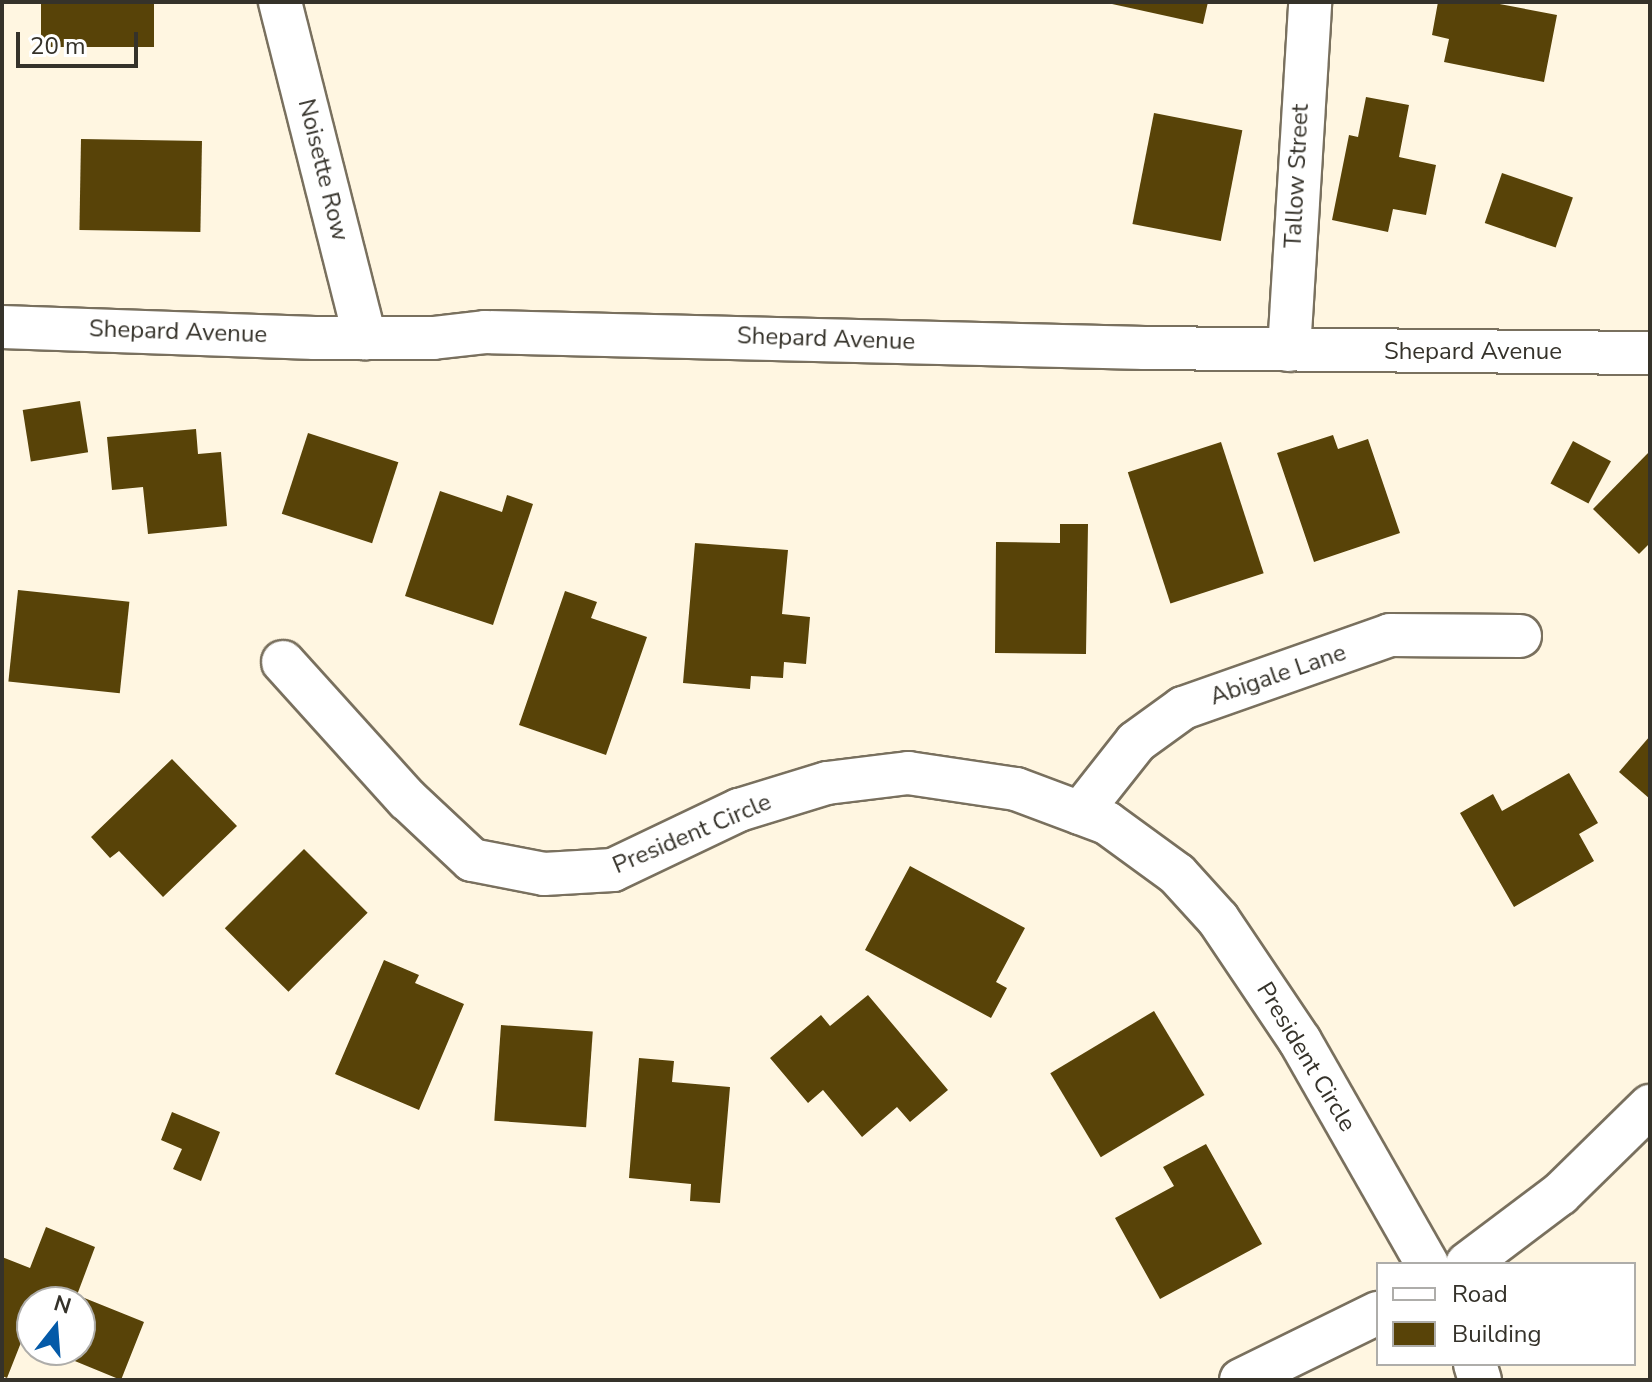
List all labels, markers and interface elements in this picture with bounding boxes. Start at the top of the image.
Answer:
scale bar [20,16,142,66]
text: 20 m [30,30,86,62]
street label: Noisette Row [291,96,355,244]
street label: Tallow Street [1279,103,1315,249]
street label: Shepard Avenue [88,315,268,349]
street label: Shepard Avenue [736,322,916,356]
street label: Shepard Avenue [1384,338,1562,366]
street label: Abigale Lane [1206,638,1350,712]
street label: President Circle [608,788,776,880]
street label: President Circle [1250,977,1362,1137]
legend [1376,1262,1636,1366]
text: Road [1452,1278,1508,1310]
north arrow [16,1286,96,1366]
text: N [50,1288,75,1322]
text: Building [1452,1318,1542,1350]

